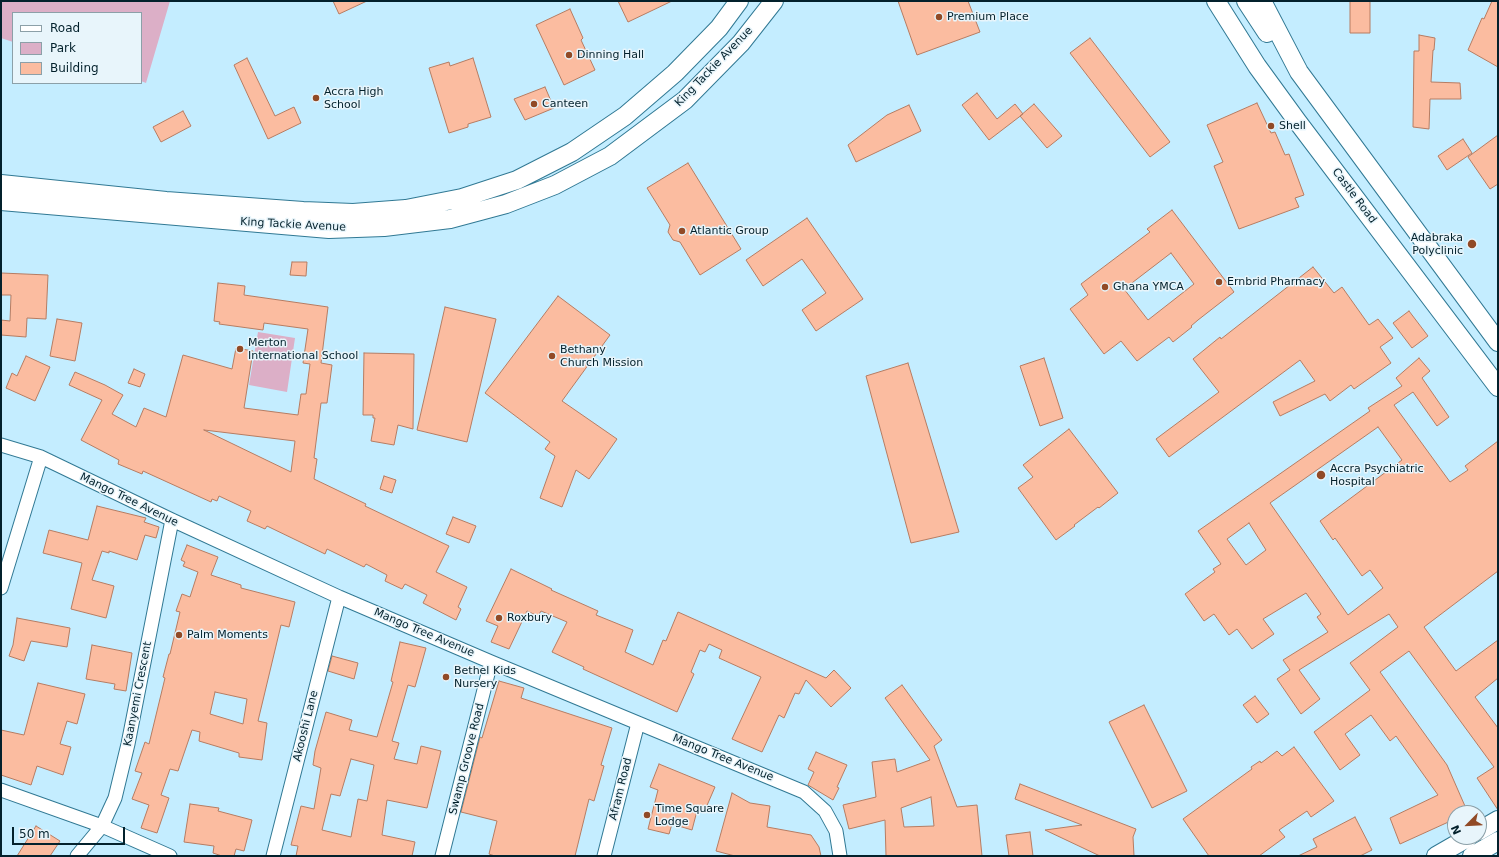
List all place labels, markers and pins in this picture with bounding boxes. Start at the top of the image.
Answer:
place label: Premium Place [947,10,1029,24]
marker: Premium Place [934,12,944,22]
place label: Dinning Hall [577,48,644,62]
marker: Dinning Hall [564,50,574,60]
place label: Accra High School [324,85,383,111]
marker: Accra High School [311,93,321,103]
place label: Canteen [542,97,588,111]
marker: Canteen [529,99,539,109]
place label: Shell [1279,119,1306,133]
marker: Shell [1266,121,1276,131]
place label: Atlantic Group [690,224,769,238]
marker: Atlantic Group [677,226,687,236]
place label: Adabraka Polyclinic [1411,231,1463,257]
marker: Adabraka Polyclinic [1466,238,1478,250]
place label: Ernbrid Pharmacy [1227,275,1325,289]
marker: Ernbrid Pharmacy [1214,277,1224,287]
place label: Ghana YMCA [1113,280,1184,294]
marker: Ghana YMCA [1100,282,1110,292]
place label: Merton International School [248,336,358,362]
place label: Bethany Church Mission [560,343,643,369]
marker: Merton International School [235,344,245,354]
marker: Bethany Church Mission [547,351,557,361]
place label: Accra Psychiatric Hospital [1330,462,1424,488]
marker: Accra Psychiatric Hospital [1315,469,1327,481]
place label: Roxbury [507,611,552,625]
marker: Roxbury [494,613,504,623]
place label: Palm Moments [187,628,268,642]
marker: Palm Moments [174,630,184,640]
place label: Bethel Kids Nursery [454,664,516,690]
marker: Bethel Kids Nursery [441,672,451,682]
place label: Time Square Lodge [655,802,724,828]
marker: Time Square Lodge [642,810,652,820]

